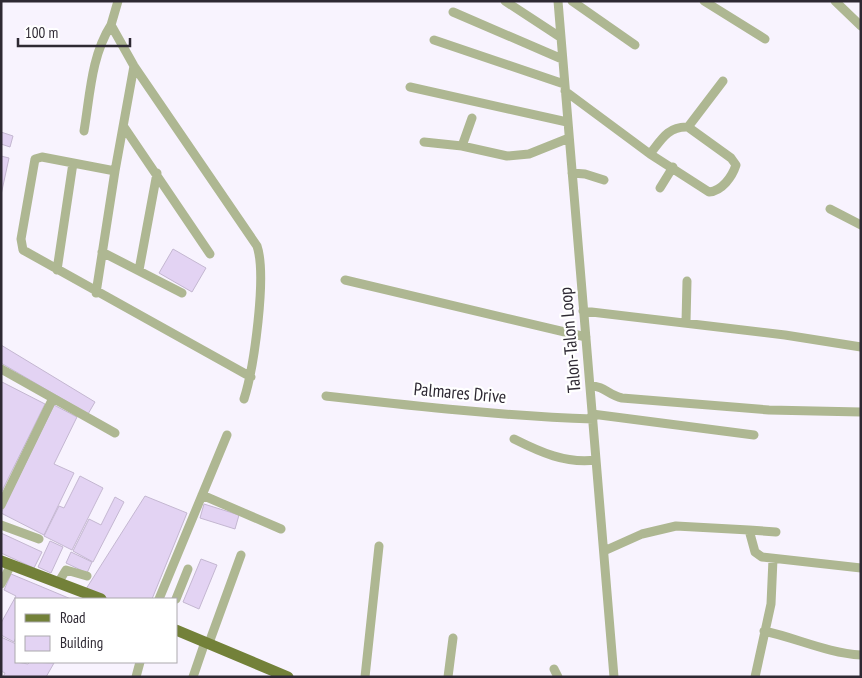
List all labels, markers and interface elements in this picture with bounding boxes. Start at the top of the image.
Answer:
scale bar [18,15,130,47]
text: 100 m [25,23,58,42]
street label: Talon-Talon Loop [553,286,586,394]
street label: Palmares Drive [413,377,507,408]
legend [15,598,178,663]
text: Road [60,608,86,627]
text: Building [60,633,103,652]

